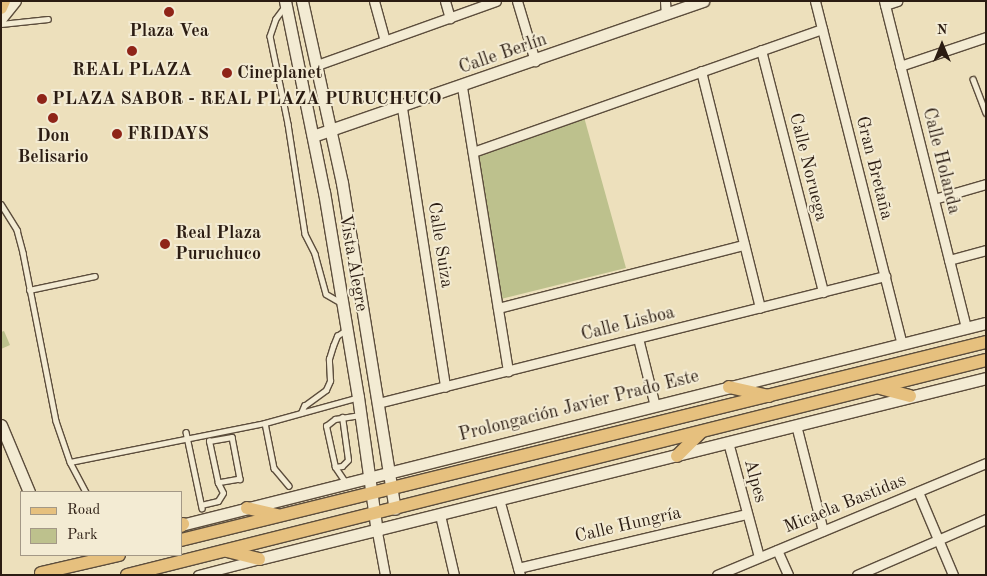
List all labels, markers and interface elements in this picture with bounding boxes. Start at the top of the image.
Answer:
marker: Plaza Vea [163,6,175,18]
place label: Plaza Vea [129,20,209,42]
north arrow [917,20,967,70]
text: N [937,23,947,37]
street label: Calle Berlín [456,29,550,79]
marker: REAL PLAZA [126,45,138,57]
place label: REAL PLAZA [72,59,192,81]
place label: Cineplanet [237,62,322,84]
marker: Cineplanet [221,67,233,79]
place label: PLAZA SABOR - REAL PLAZA PURUCHUCO [52,88,442,110]
marker: PLAZA SABOR - REAL PLAZA PURUCHUCO [36,93,48,105]
street label: Calle Holanda [917,106,965,216]
street label: Calle Noruega [784,111,832,223]
marker: Don Belisario [47,112,59,124]
street label: Gran Bretaña [851,114,897,222]
place label: FRIDAYS [127,123,209,145]
place label: Don Belisario [17,126,89,168]
marker: FRIDAYS [111,128,123,140]
street label: Calle Suiza [423,201,457,289]
street label: Vista Alegre [334,213,372,313]
place label: Real Plaza Puruchuco [175,223,261,266]
marker: Real Plaza Puruchuco [159,238,171,250]
street label: Calle Lisboa [579,302,677,346]
street label: Prolongación Javier Prado Este [457,366,701,446]
street label: Alpes [739,457,771,505]
street label: Micaela Bastidas [781,470,909,538]
legend [20,491,182,556]
street label: Calle Hungría [573,502,683,548]
text: Road [67,503,100,518]
text: Park [67,528,98,543]

